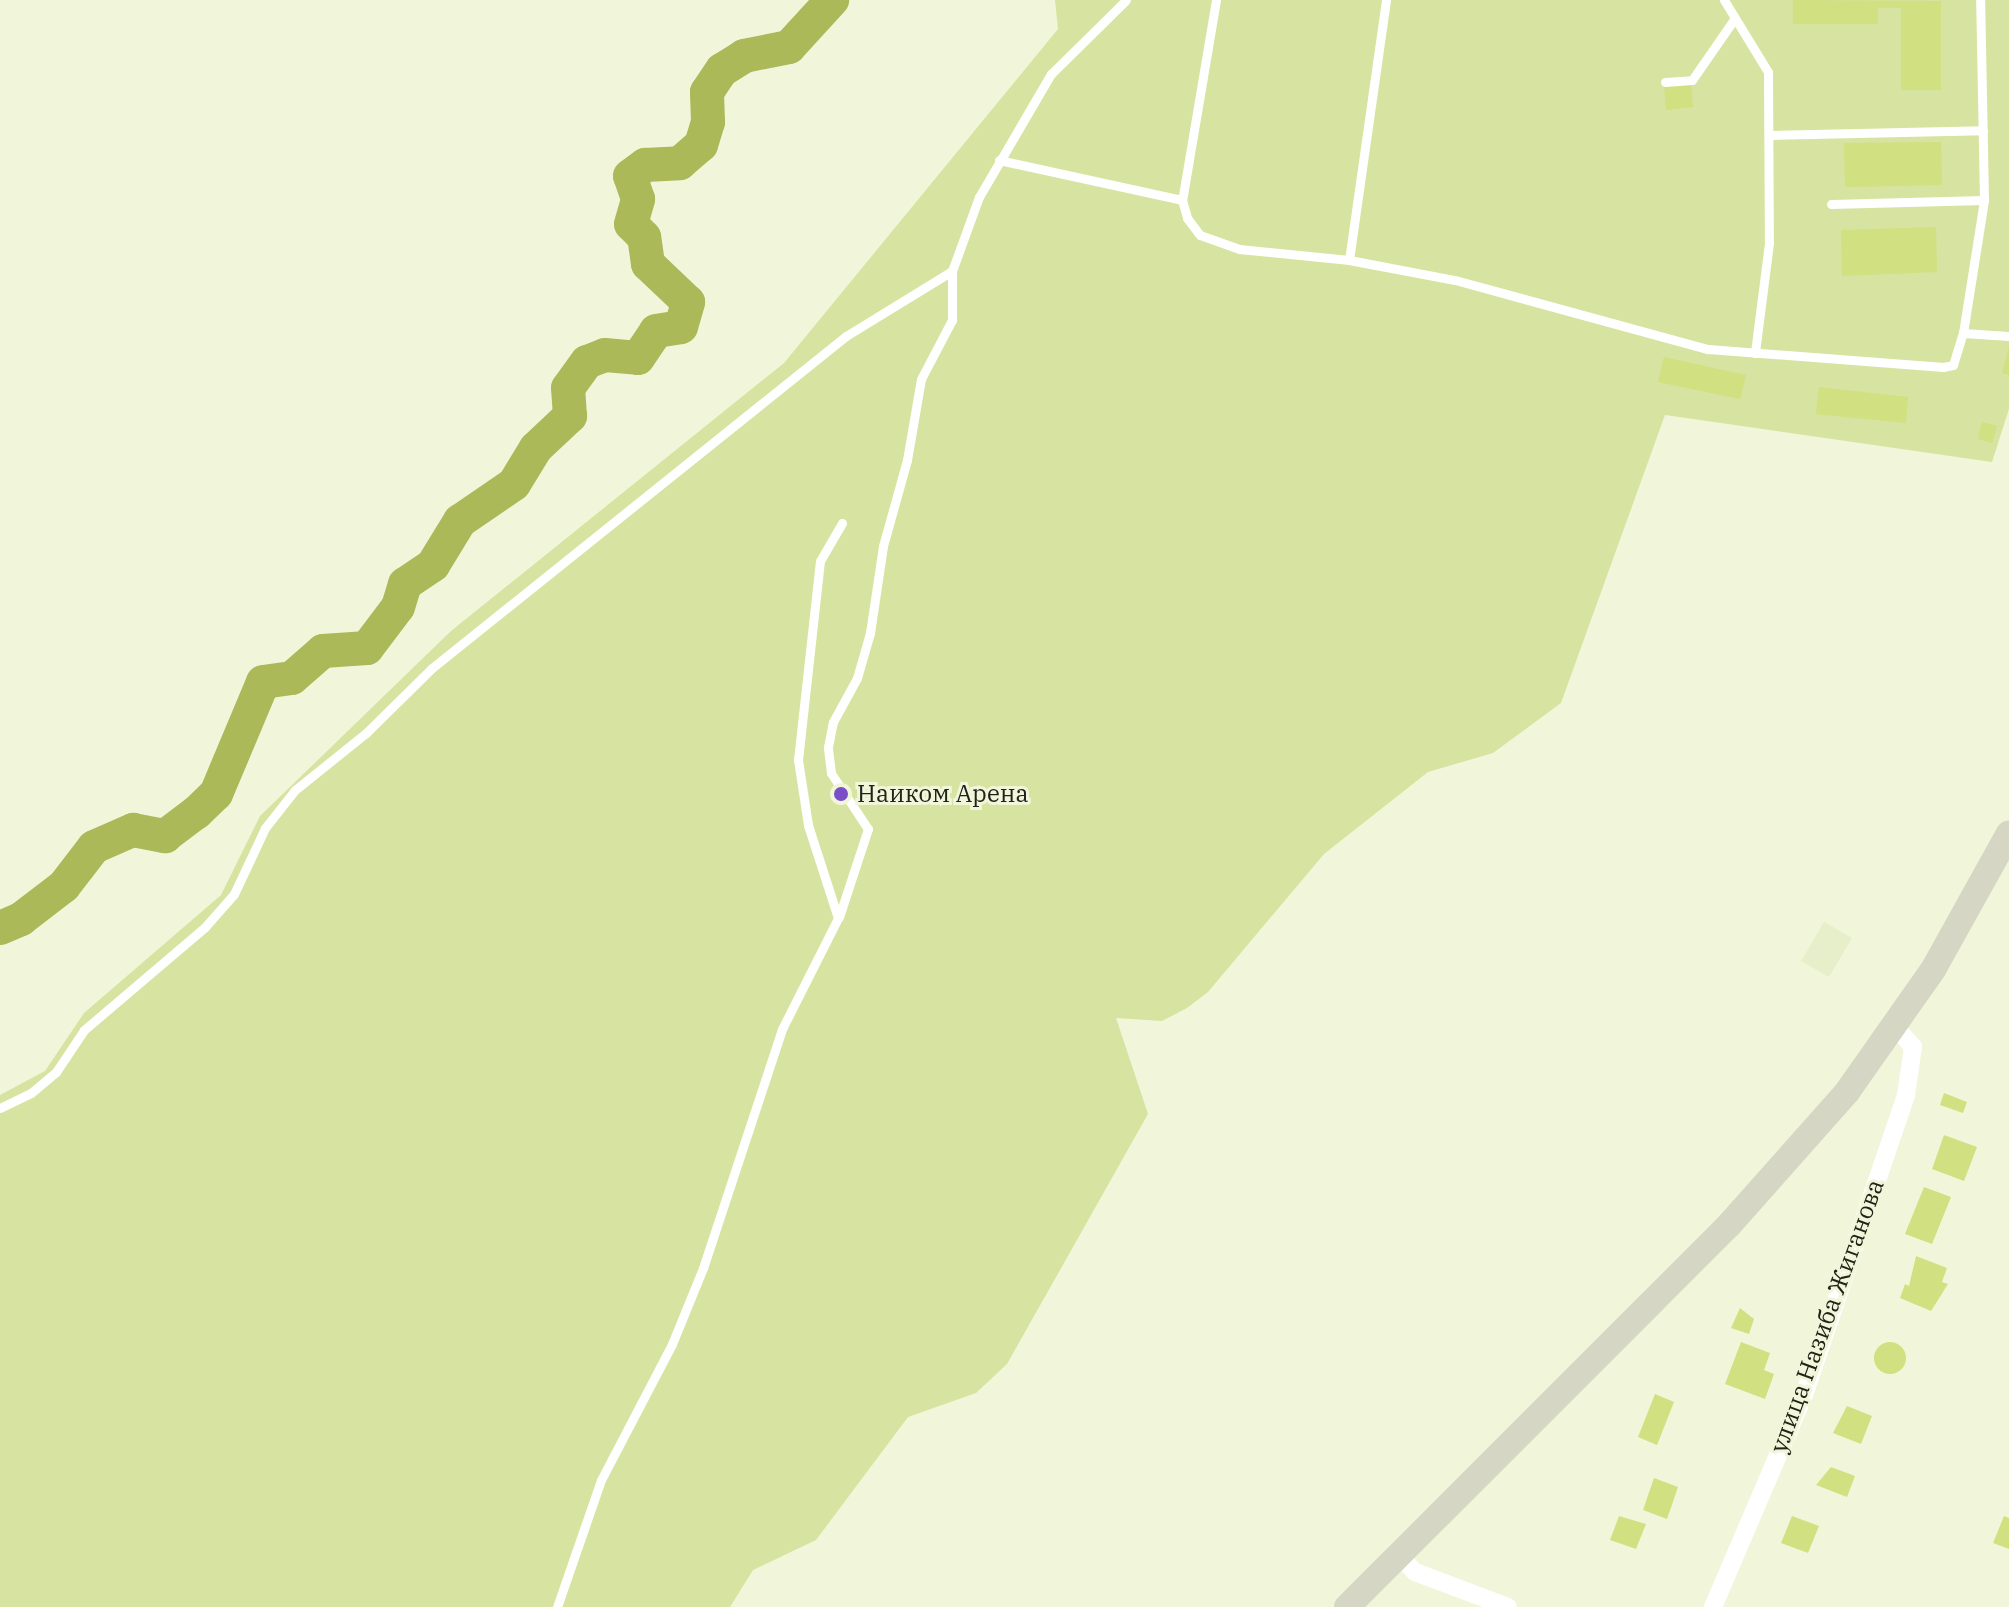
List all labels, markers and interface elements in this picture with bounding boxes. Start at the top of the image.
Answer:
place label: Наиком Арена [857,780,1029,808]
marker: Наиком Арена [832,785,850,803]
street label: улица Назиба Жиганова [1764,1175,1890,1457]

